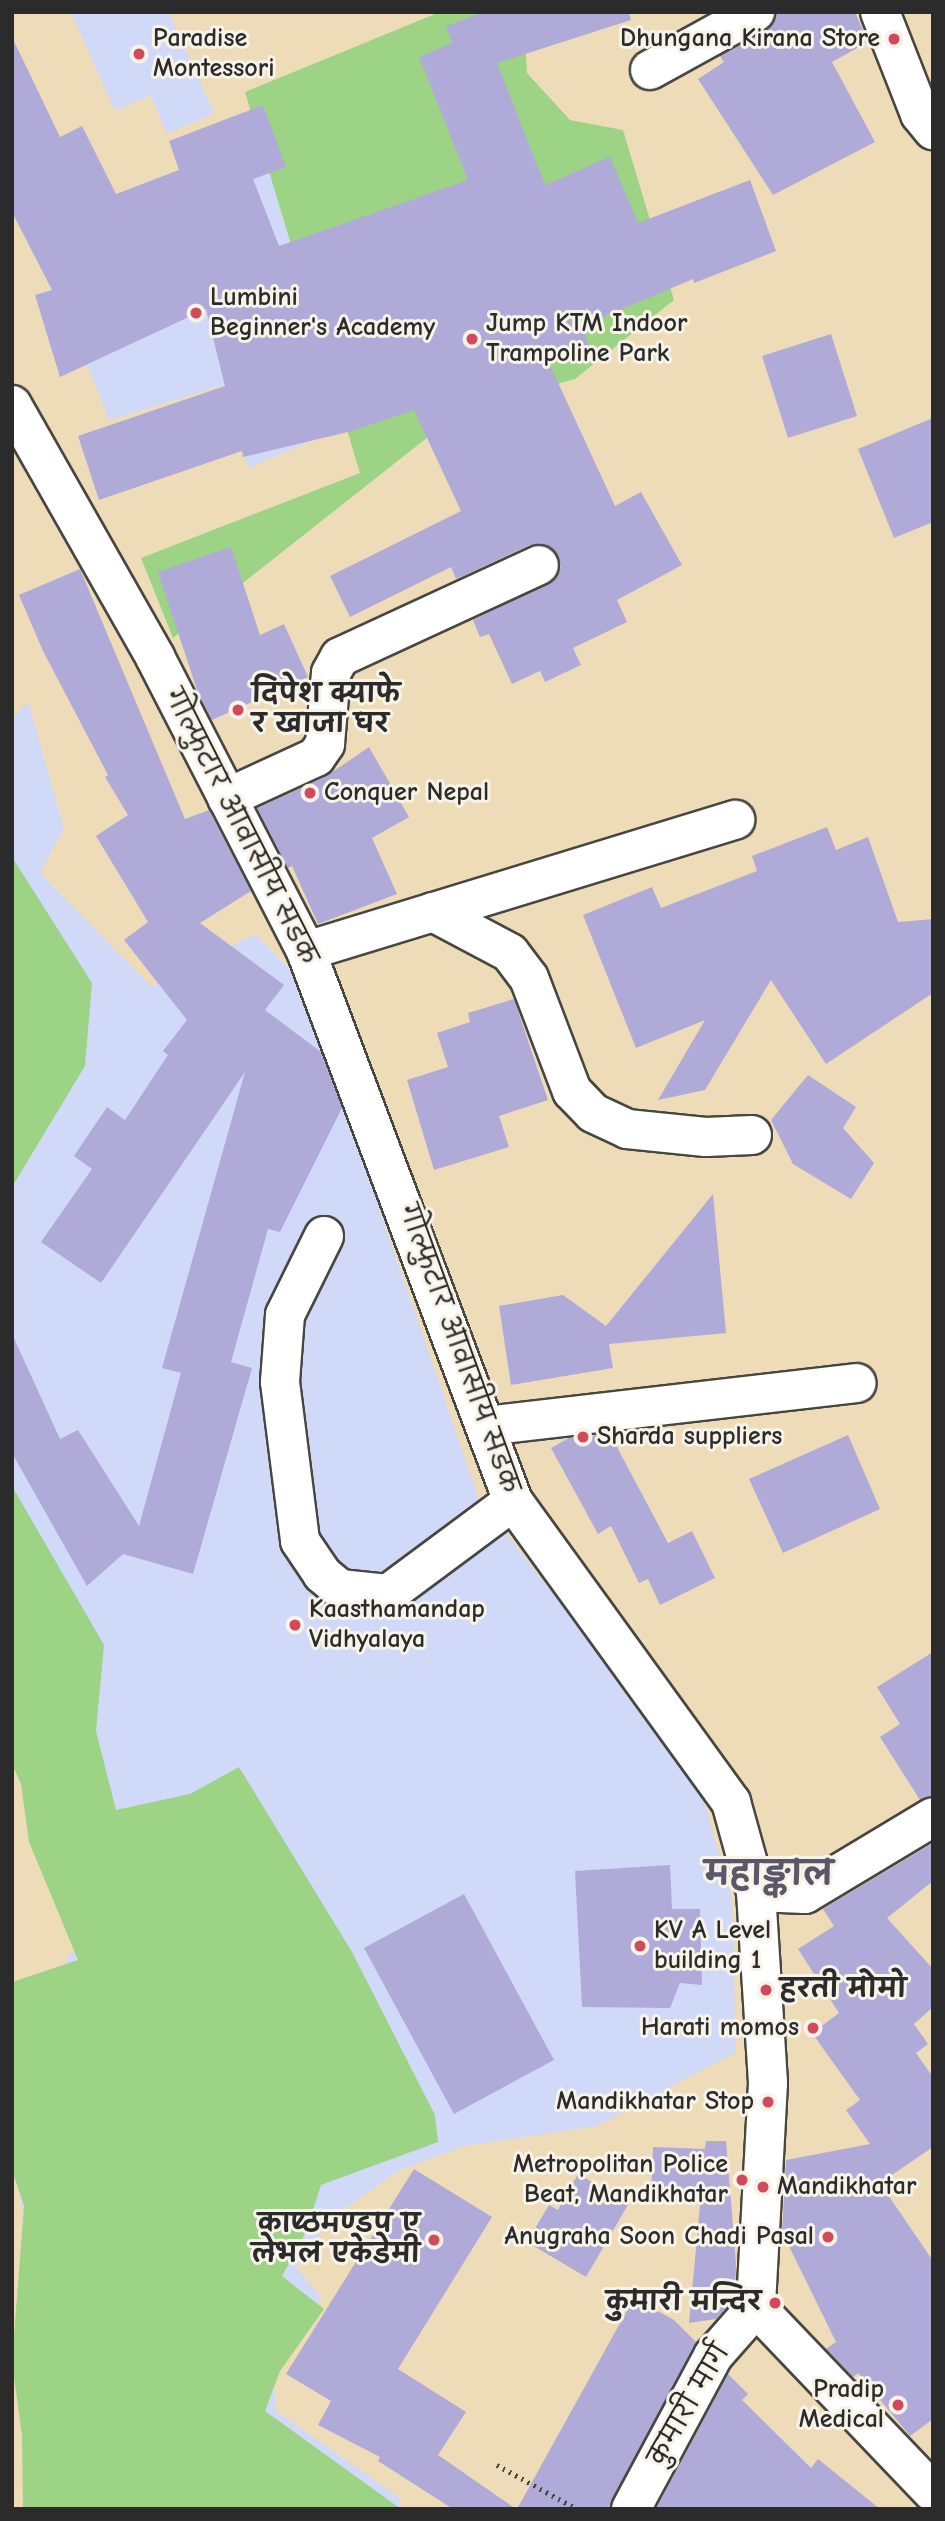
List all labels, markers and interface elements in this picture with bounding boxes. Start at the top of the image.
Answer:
place label: Paradise Montessori [153,23,275,84]
place label: Dhungana Kirana Store [620,23,880,55]
marker: Dhungana Kirana Store [886,31,902,47]
marker: Paradise Montessori [131,46,147,62]
place label: Lumbini Beginner's Academy [210,282,435,344]
marker: Lumbini Beginner's Academy [188,305,204,321]
place label: Jump KTM Indoor Trampoline Park [486,308,687,370]
marker: Jump KTM Indoor Trampoline Park [464,331,480,347]
place label: दिपेश क्याफे र खाजा घर [252,679,400,740]
street label: गोल्फुटार आवासीय सडक [157,684,323,970]
marker: दिपेश क्याफे र खाजा घर [230,702,246,718]
place label: Conquer Nepal [324,777,489,809]
marker: Conquer Nepal [302,785,318,801]
street label: गोल्फुटार आवासीय सडक [391,1200,525,1498]
place label: Sharda suppliers [597,1421,782,1453]
marker: Sharda suppliers [575,1429,591,1445]
place label: Kaasthamandap Vidhyalaya [309,1594,485,1656]
marker: Kaasthamandap Vidhyalaya [287,1617,303,1633]
district label: महाङ्काल [705,1854,833,1894]
place label: KV A Level building 1 [654,1915,771,1976]
marker: KV A Level building 1 [632,1938,648,1954]
place label: हरती मोमो [780,1974,906,2006]
marker: हरती मोमो [758,1982,774,1998]
place label: Harati momos [641,2012,799,2044]
marker: Harati momos [805,2020,821,2036]
place label: Mandikhatar Stop [556,2086,754,2118]
marker: Mandikhatar Stop [760,2094,776,2110]
place label: Metropolitan Police Beat, Mandikhatar [513,2149,728,2210]
place label: Mandikhatar [777,2171,916,2203]
marker: Metropolitan Police Beat, Mandikhatar [734,2172,750,2188]
marker: Mandikhatar [755,2179,771,2195]
place label: काष्ठमण्डप ए लेभल एकेडेमी [251,2209,420,2270]
place label: Anugraha Soon Chadi Pasal [505,2221,814,2253]
marker: Anugraha Soon Chadi Pasal [820,2229,836,2245]
marker: काष्ठमण्डप ए लेभल एकेडेमी [426,2232,442,2248]
place label: कुमारी मन्दिर [606,2287,761,2319]
marker: कुमारी मन्दिर [767,2295,783,2311]
street label: कुमारी मार्ग [643,2339,737,2471]
place label: Pradip Medical [799,2374,884,2436]
marker: Pradip Medical [890,2397,906,2413]

